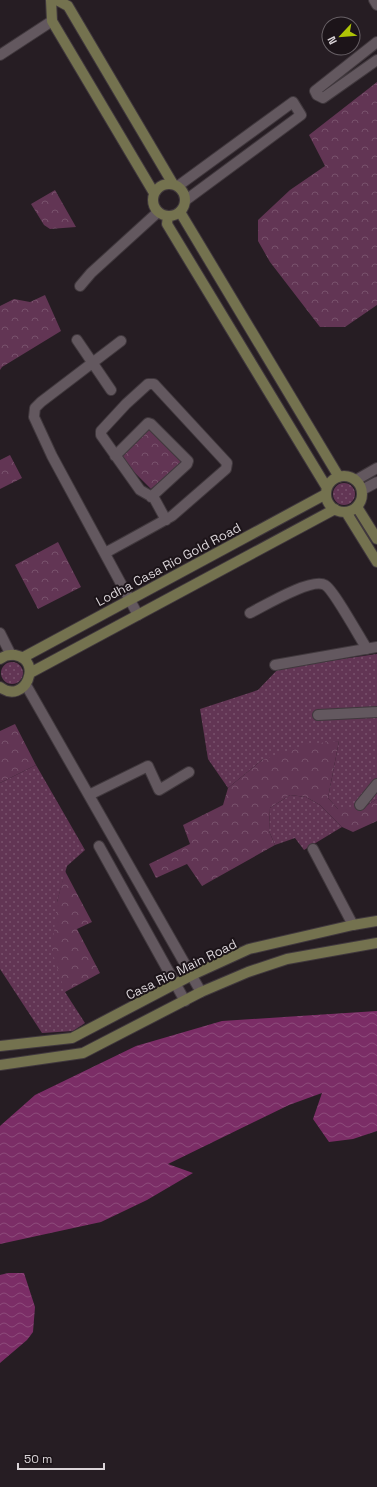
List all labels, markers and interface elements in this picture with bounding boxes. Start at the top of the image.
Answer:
north arrow [321,16,361,56]
text: N [324,34,340,47]
street label: Lodha Casa Rio Gold Road [93,519,244,610]
street label: Casa Rio Main Road [123,935,239,1004]
scale bar [18,1445,104,1471]
text: 50 m [24,1451,52,1467]

